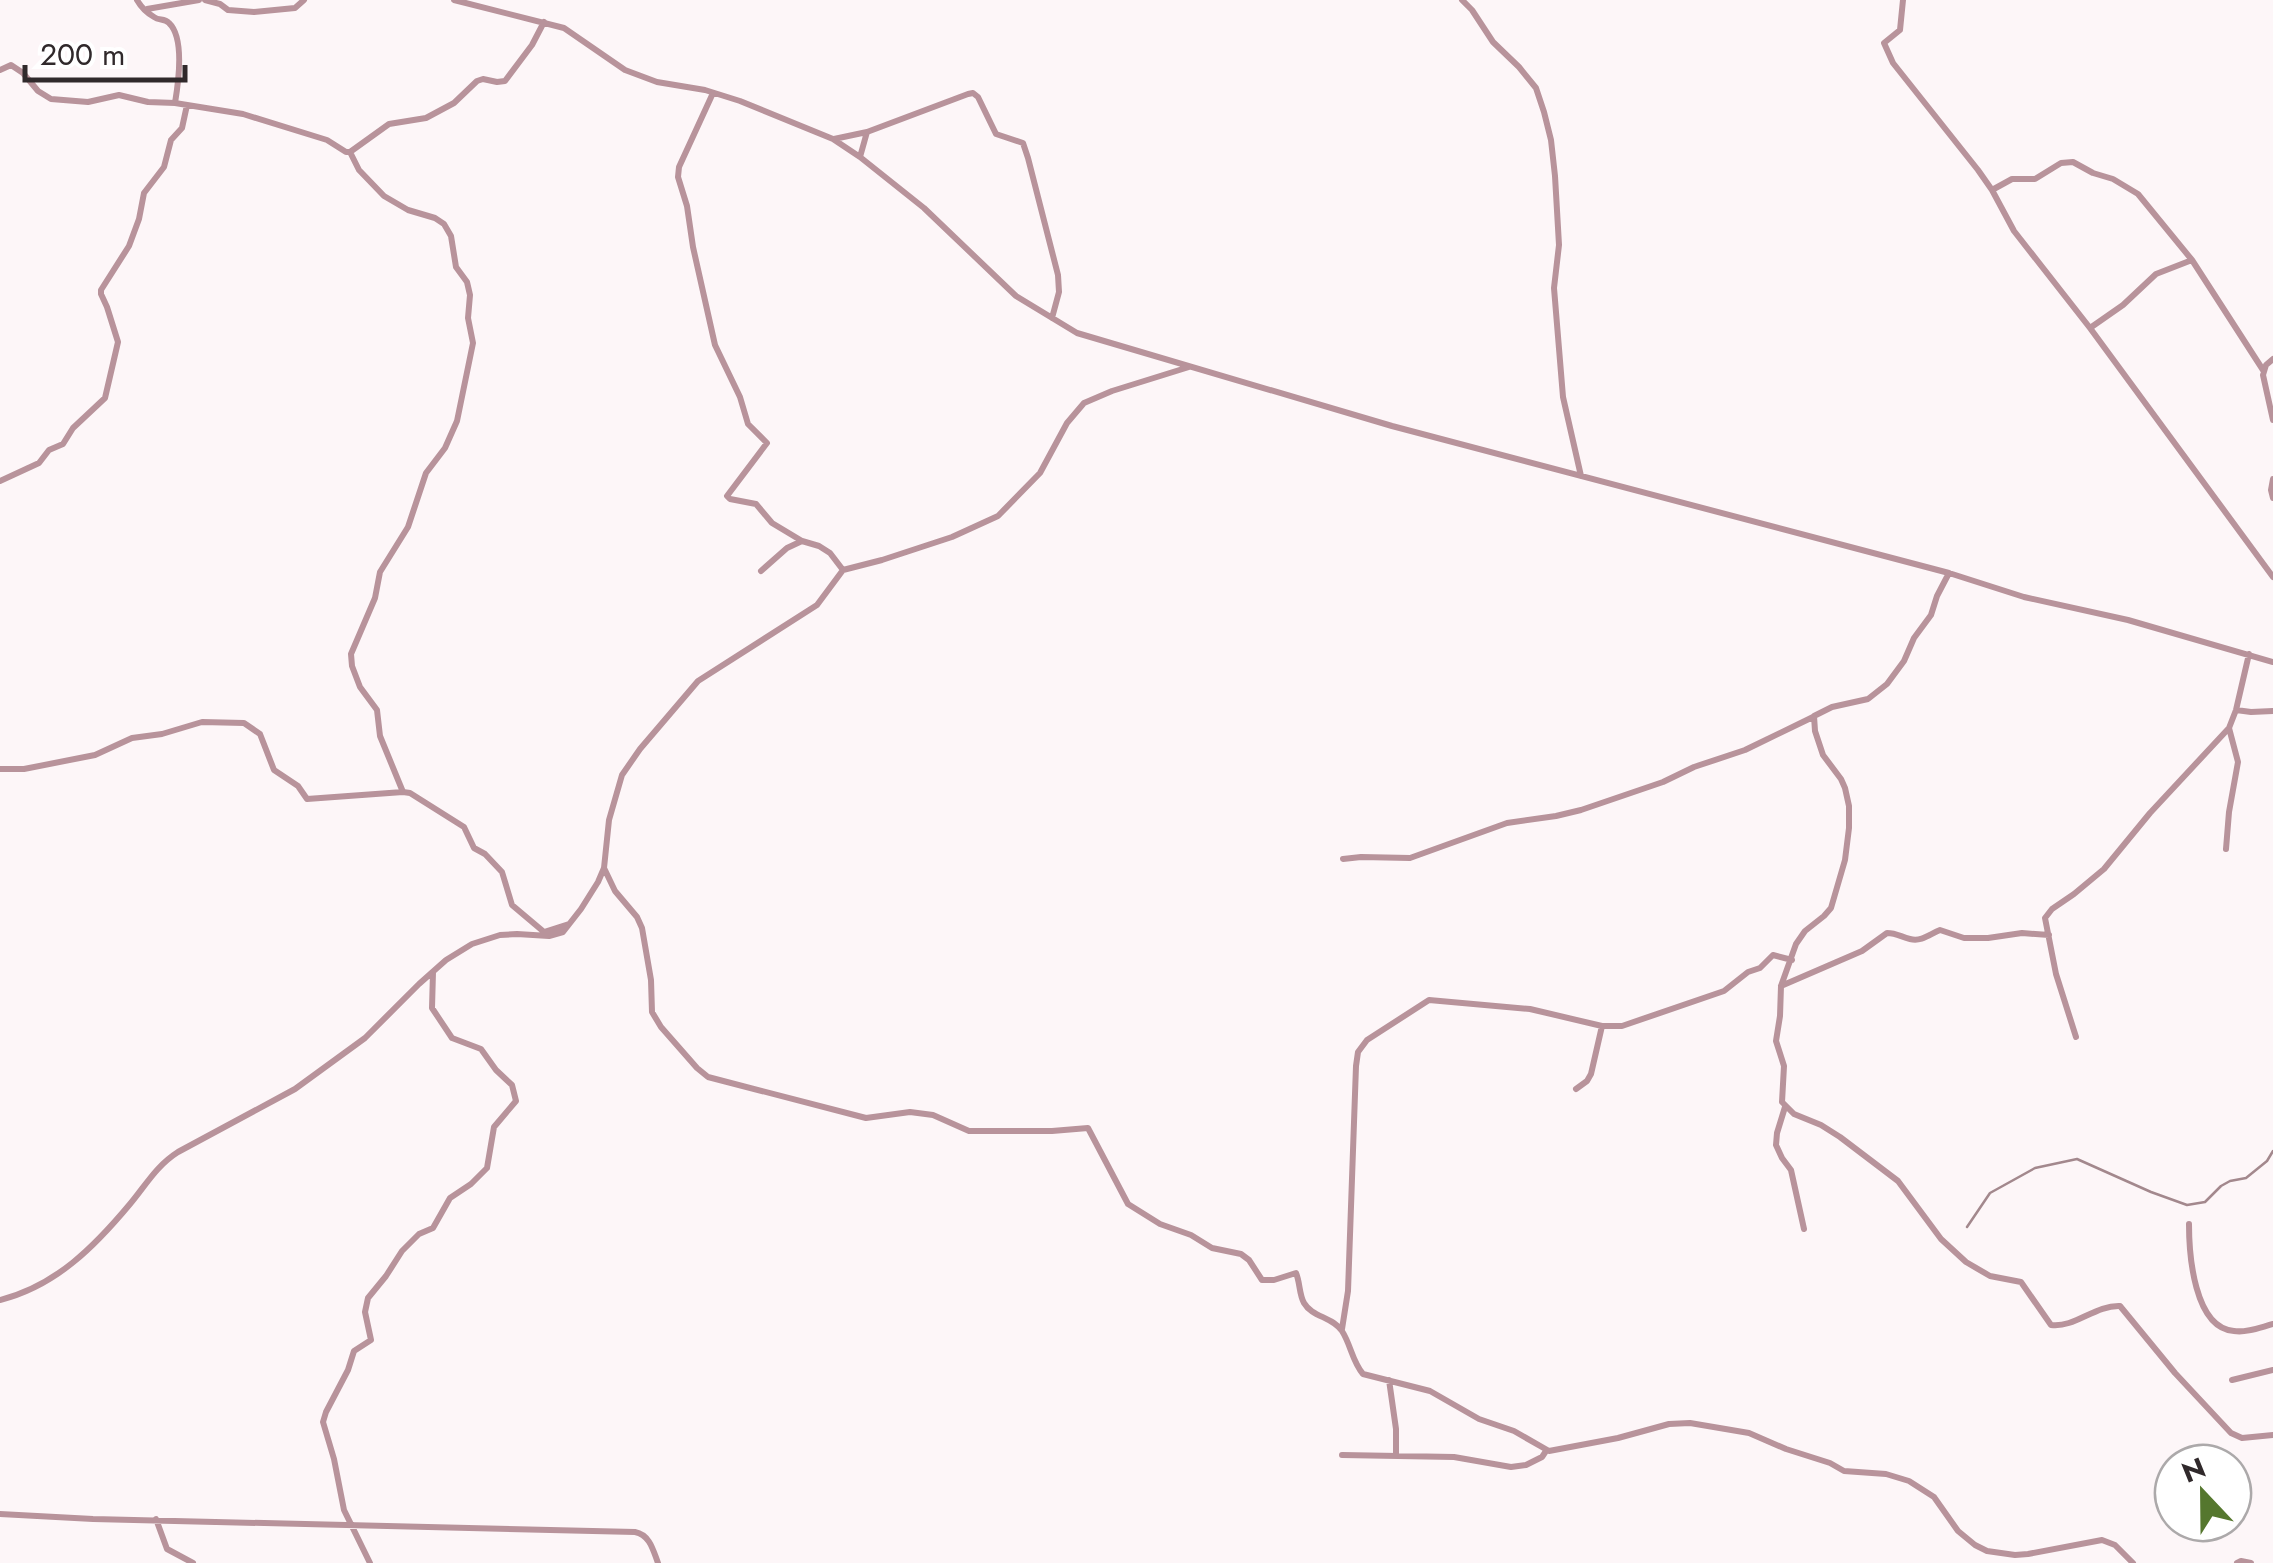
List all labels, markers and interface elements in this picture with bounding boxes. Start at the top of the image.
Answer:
scale bar [25,20,185,82]
text: 200 m [40,33,125,76]
north arrow [2153,1443,2253,1543]
text: N [2176,1447,2212,1493]

